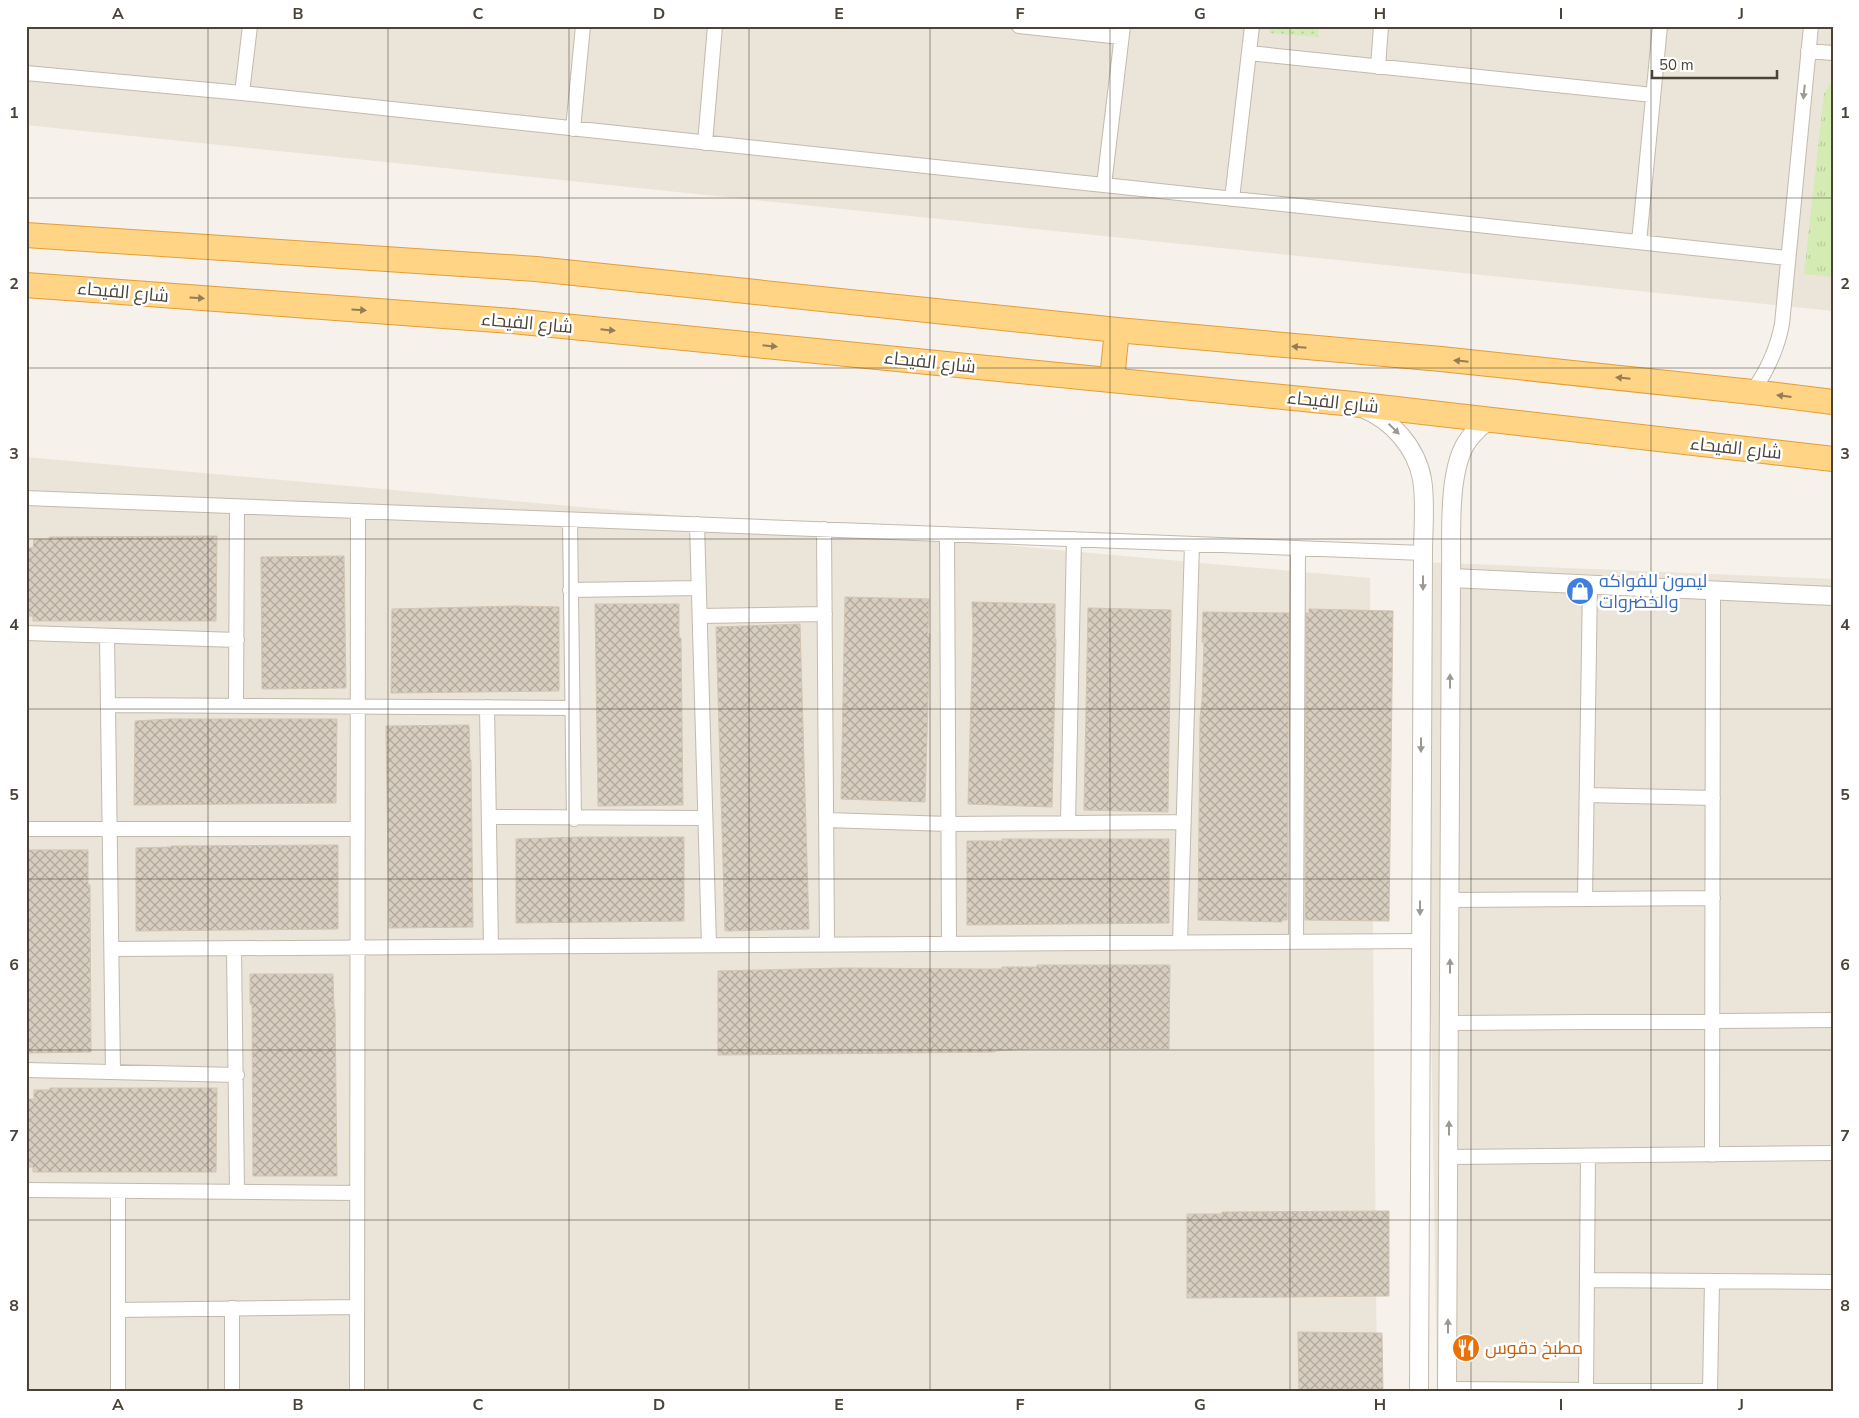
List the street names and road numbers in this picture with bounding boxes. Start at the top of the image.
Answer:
street label: شارع الفيحاء [76,276,170,308]
street label: شارع الفيحاء [480,307,574,339]
street label: شارع الفيحاء [883,345,977,379]
street label: شارع الفيحاء [1286,385,1380,419]
street label: شارع الفيحاء [1689,431,1783,465]

